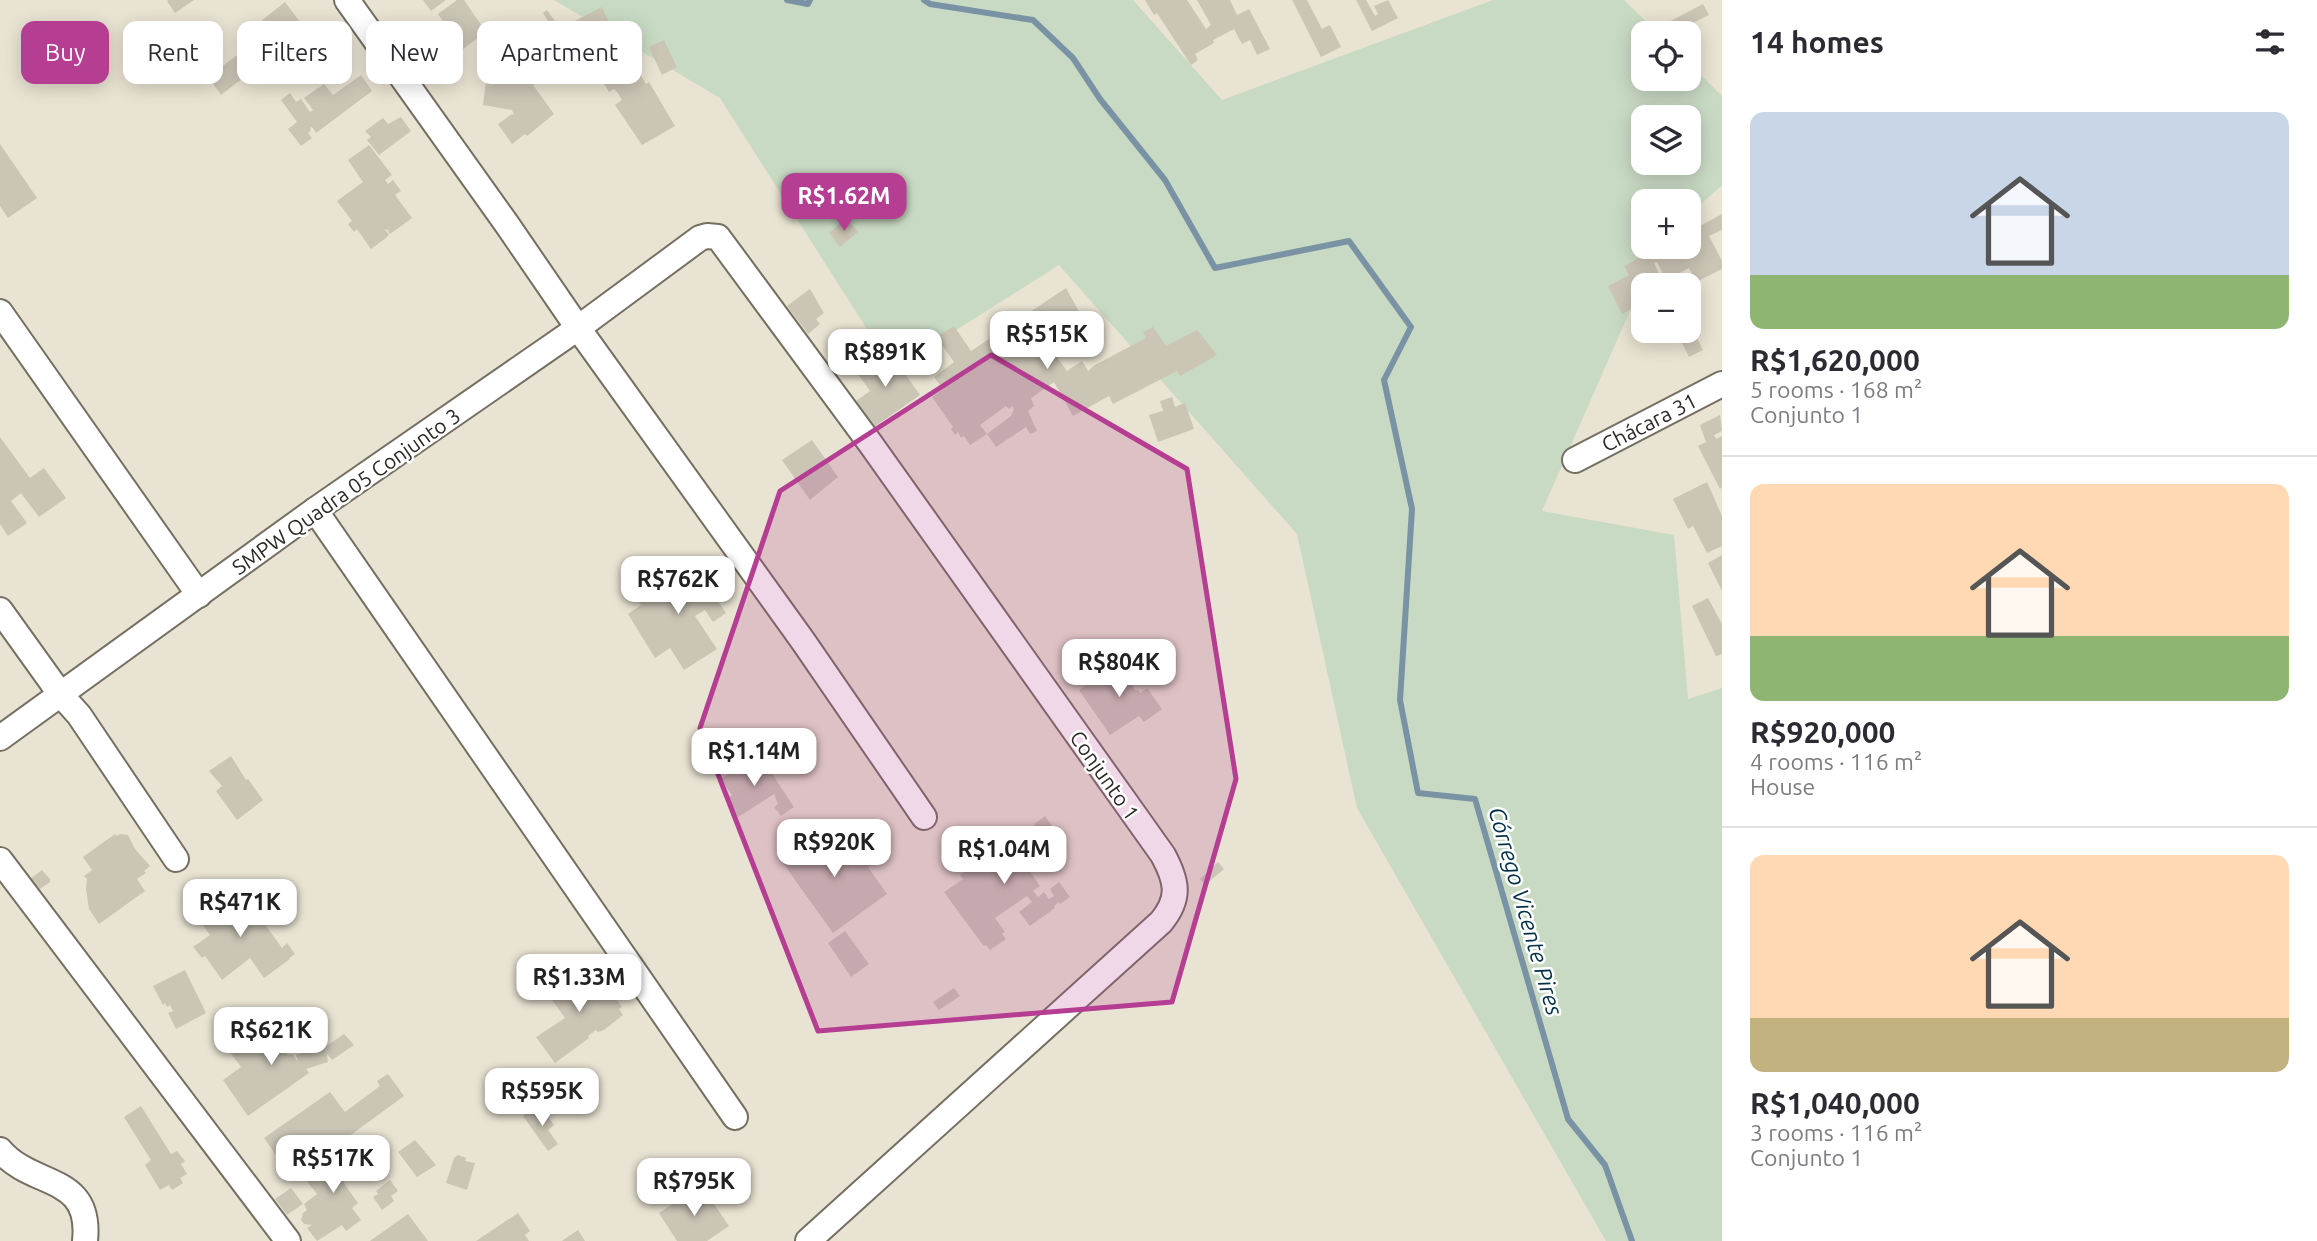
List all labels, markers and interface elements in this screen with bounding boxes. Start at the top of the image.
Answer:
chip: Buy [21,21,109,84]
chip: Rent [123,21,223,84]
chip: Filters [237,21,352,84]
chip: New [366,21,463,84]
chip: Apartment [477,21,642,84]
map controls [1631,21,1701,343]
button: locate [1631,21,1701,91]
icon: filters [2251,23,2289,61]
text: 14 homes [1750,25,1884,59]
button: layers [1631,105,1701,175]
icon: home [1957,158,2083,284]
pin: R$1.62M [779,174,909,233]
text: R$1.62M [797,183,891,208]
button: + [1631,189,1701,259]
button: − [1631,273,1701,343]
pin: R$515K [990,312,1104,371]
text: R$515K [1006,321,1088,346]
pin: R$891K [828,330,942,389]
text: R$891K [844,339,926,364]
text: R$1,620,000 [1750,343,1920,377]
text: 5 rooms · 168 m² [1750,377,1922,402]
street label: Chácara 31 [1597,388,1701,456]
text: Conjunto 1 [1750,402,1863,427]
street label: SMPW Quadra 05 Conjunto 3 [227,403,465,579]
icon: home [1957,530,2083,656]
pin: R$762K [621,556,735,616]
text: R$762K [637,566,719,591]
pin: R$804K [1062,640,1176,699]
text: R$804K [1078,649,1160,674]
text: R$920,000 [1750,715,1896,749]
street label: Conjunto 1 [1066,726,1144,824]
pin: R$1.14M [689,728,819,788]
text: R$1.14M [707,738,801,763]
text: 4 rooms · 116 m² [1750,749,1922,774]
text: House [1750,774,1815,799]
water label: Córrego Vicente Pires [1484,804,1568,1018]
pin: R$920K [777,820,891,879]
pin: R$1.04M [939,826,1069,886]
text: R$920K [793,829,875,854]
text: R$1.04M [957,836,1051,861]
pin: R$471K [183,880,297,939]
text: R$471K [199,889,281,914]
icon: home [1957,901,2083,1027]
pin: R$1.33M [514,954,644,1014]
text: R$1.33M [532,964,626,989]
pin: R$621K [214,1007,328,1067]
text: R$621K [230,1017,312,1042]
pin: R$595K [485,1068,599,1128]
text: R$595K [501,1078,583,1103]
text: R$1,040,000 [1750,1086,1920,1120]
text: 3 rooms · 116 m² [1750,1120,1922,1145]
pin: R$517K [276,1136,390,1195]
text: R$517K [292,1145,374,1170]
text: Conjunto 1 [1750,1145,1863,1170]
pin: R$795K [637,1158,751,1218]
text: R$795K [653,1168,735,1193]

